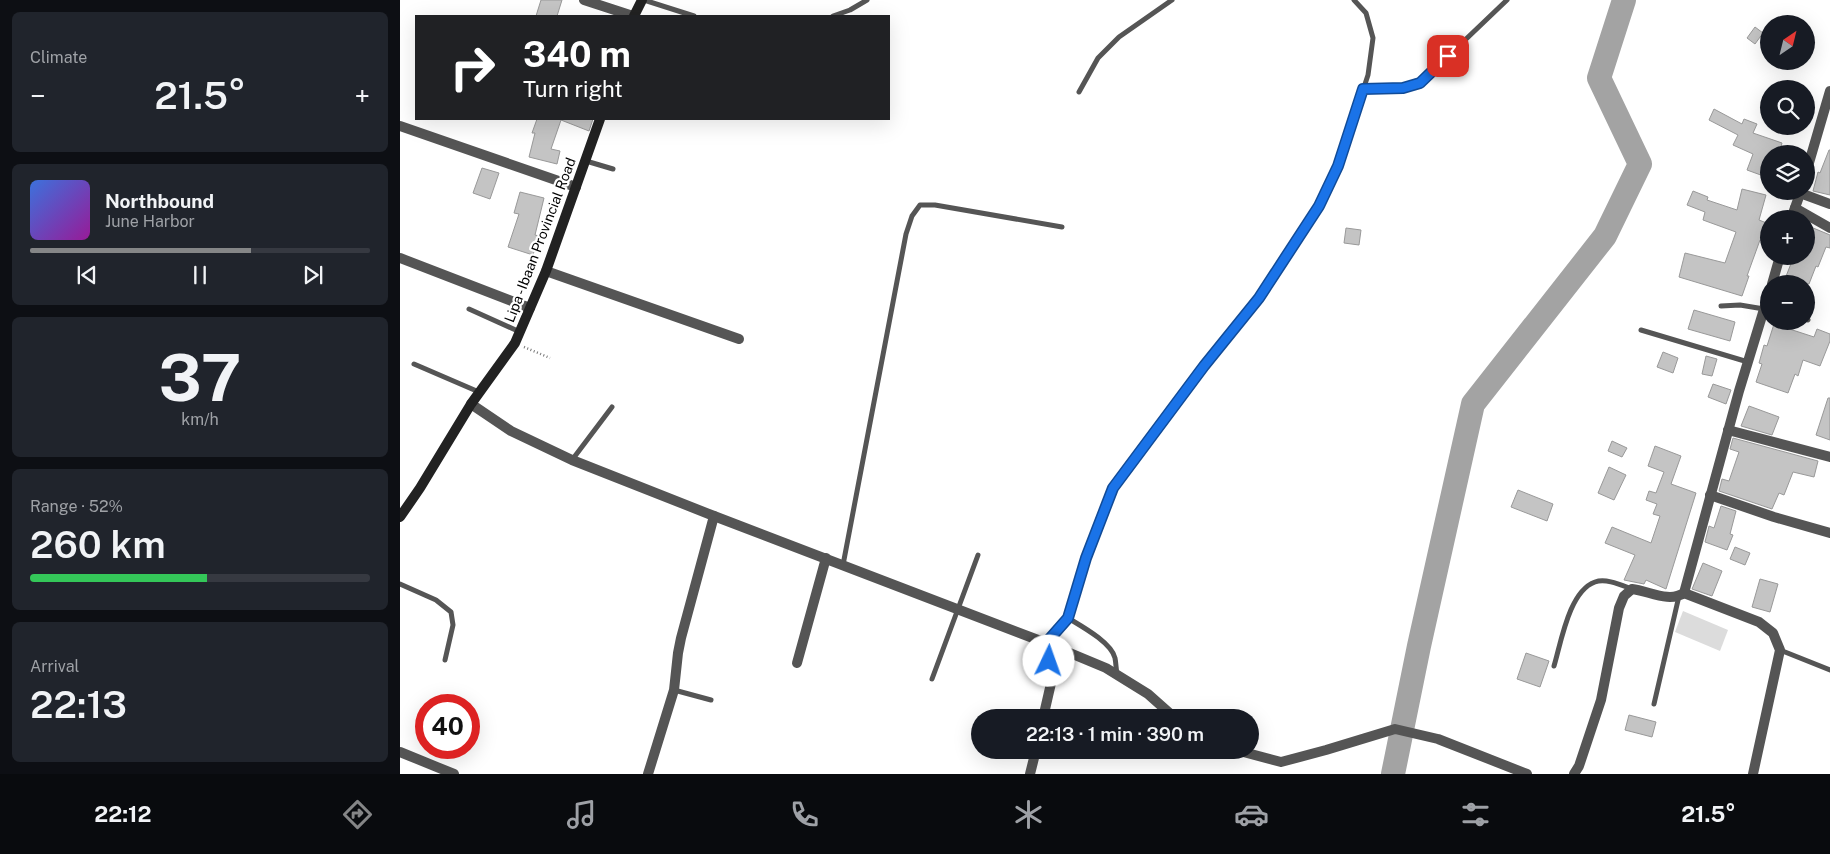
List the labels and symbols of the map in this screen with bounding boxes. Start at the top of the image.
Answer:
north arrow [1760,15,1815,70]
pin [1427,35,1469,77]
street label: Lipa - Ibaan Provincial Road [501,155,579,325]
position arrow [1022,634,1074,686]
speed limit sign: 40 [415,694,480,759]

